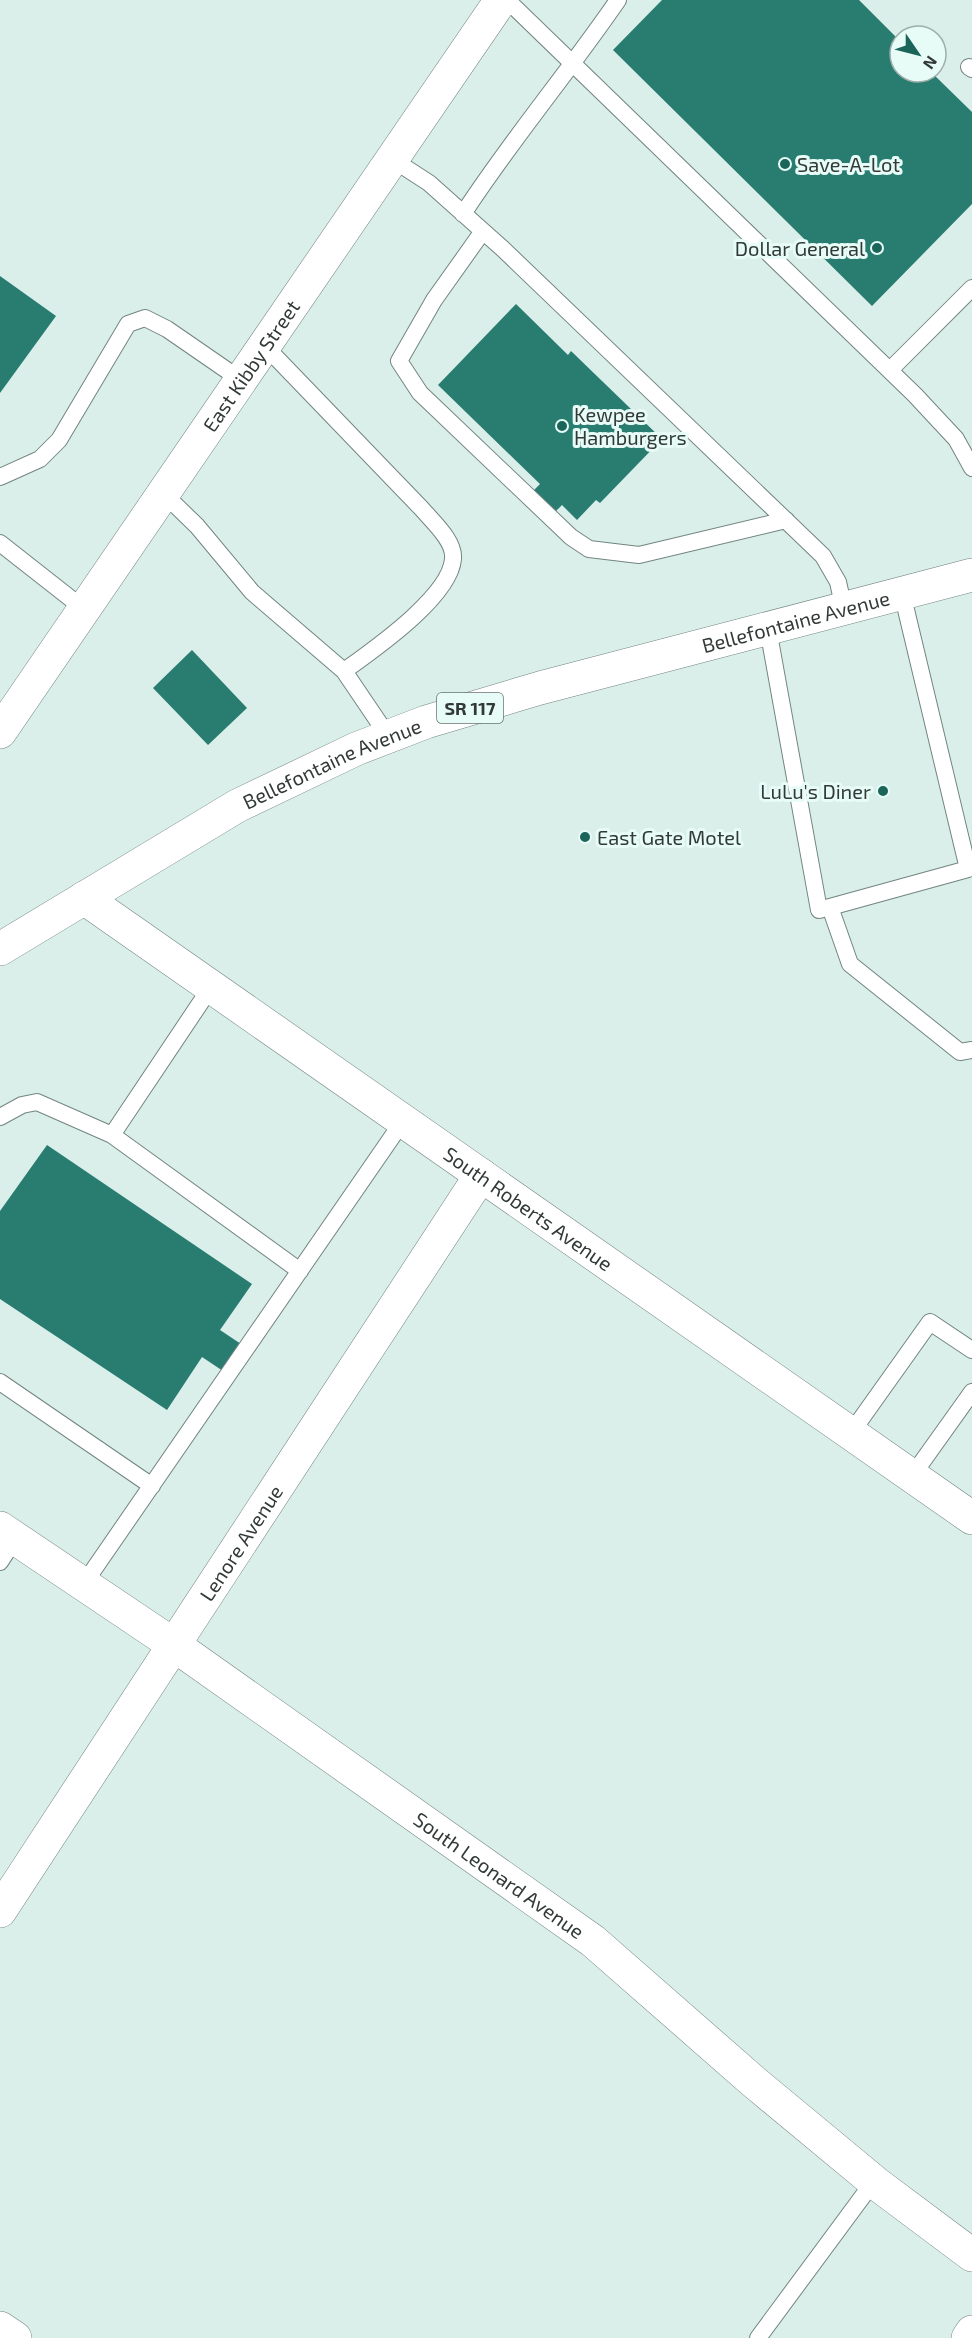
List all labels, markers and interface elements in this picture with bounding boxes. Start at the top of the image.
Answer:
north arrow [888,24,948,84]
text: N [920,53,942,73]
place label: Save-A-Lot [797,152,900,176]
marker: Save-A-Lot [778,157,792,171]
place label: Dollar General [735,236,865,260]
marker: Dollar General [870,241,884,255]
street label: East Kibby Street [197,295,304,436]
place label: Kewpee Hamburgers [574,402,687,449]
marker: Kewpee Hamburgers [555,419,569,433]
street label: Bellefontaine Avenue [699,585,892,657]
road number: SR 117 [437,693,503,723]
street label: Bellefontaine Avenue [239,713,425,814]
place label: LuLu's Diner [760,779,871,803]
marker: LuLu's Diner [876,784,890,798]
place label: East Gate Motel [597,825,741,849]
marker: East Gate Motel [578,830,592,844]
street label: South Roberts Avenue [439,1141,617,1275]
street label: Lenore Avenue [194,1480,287,1605]
street label: South Leonard Avenue [409,1806,589,1943]

